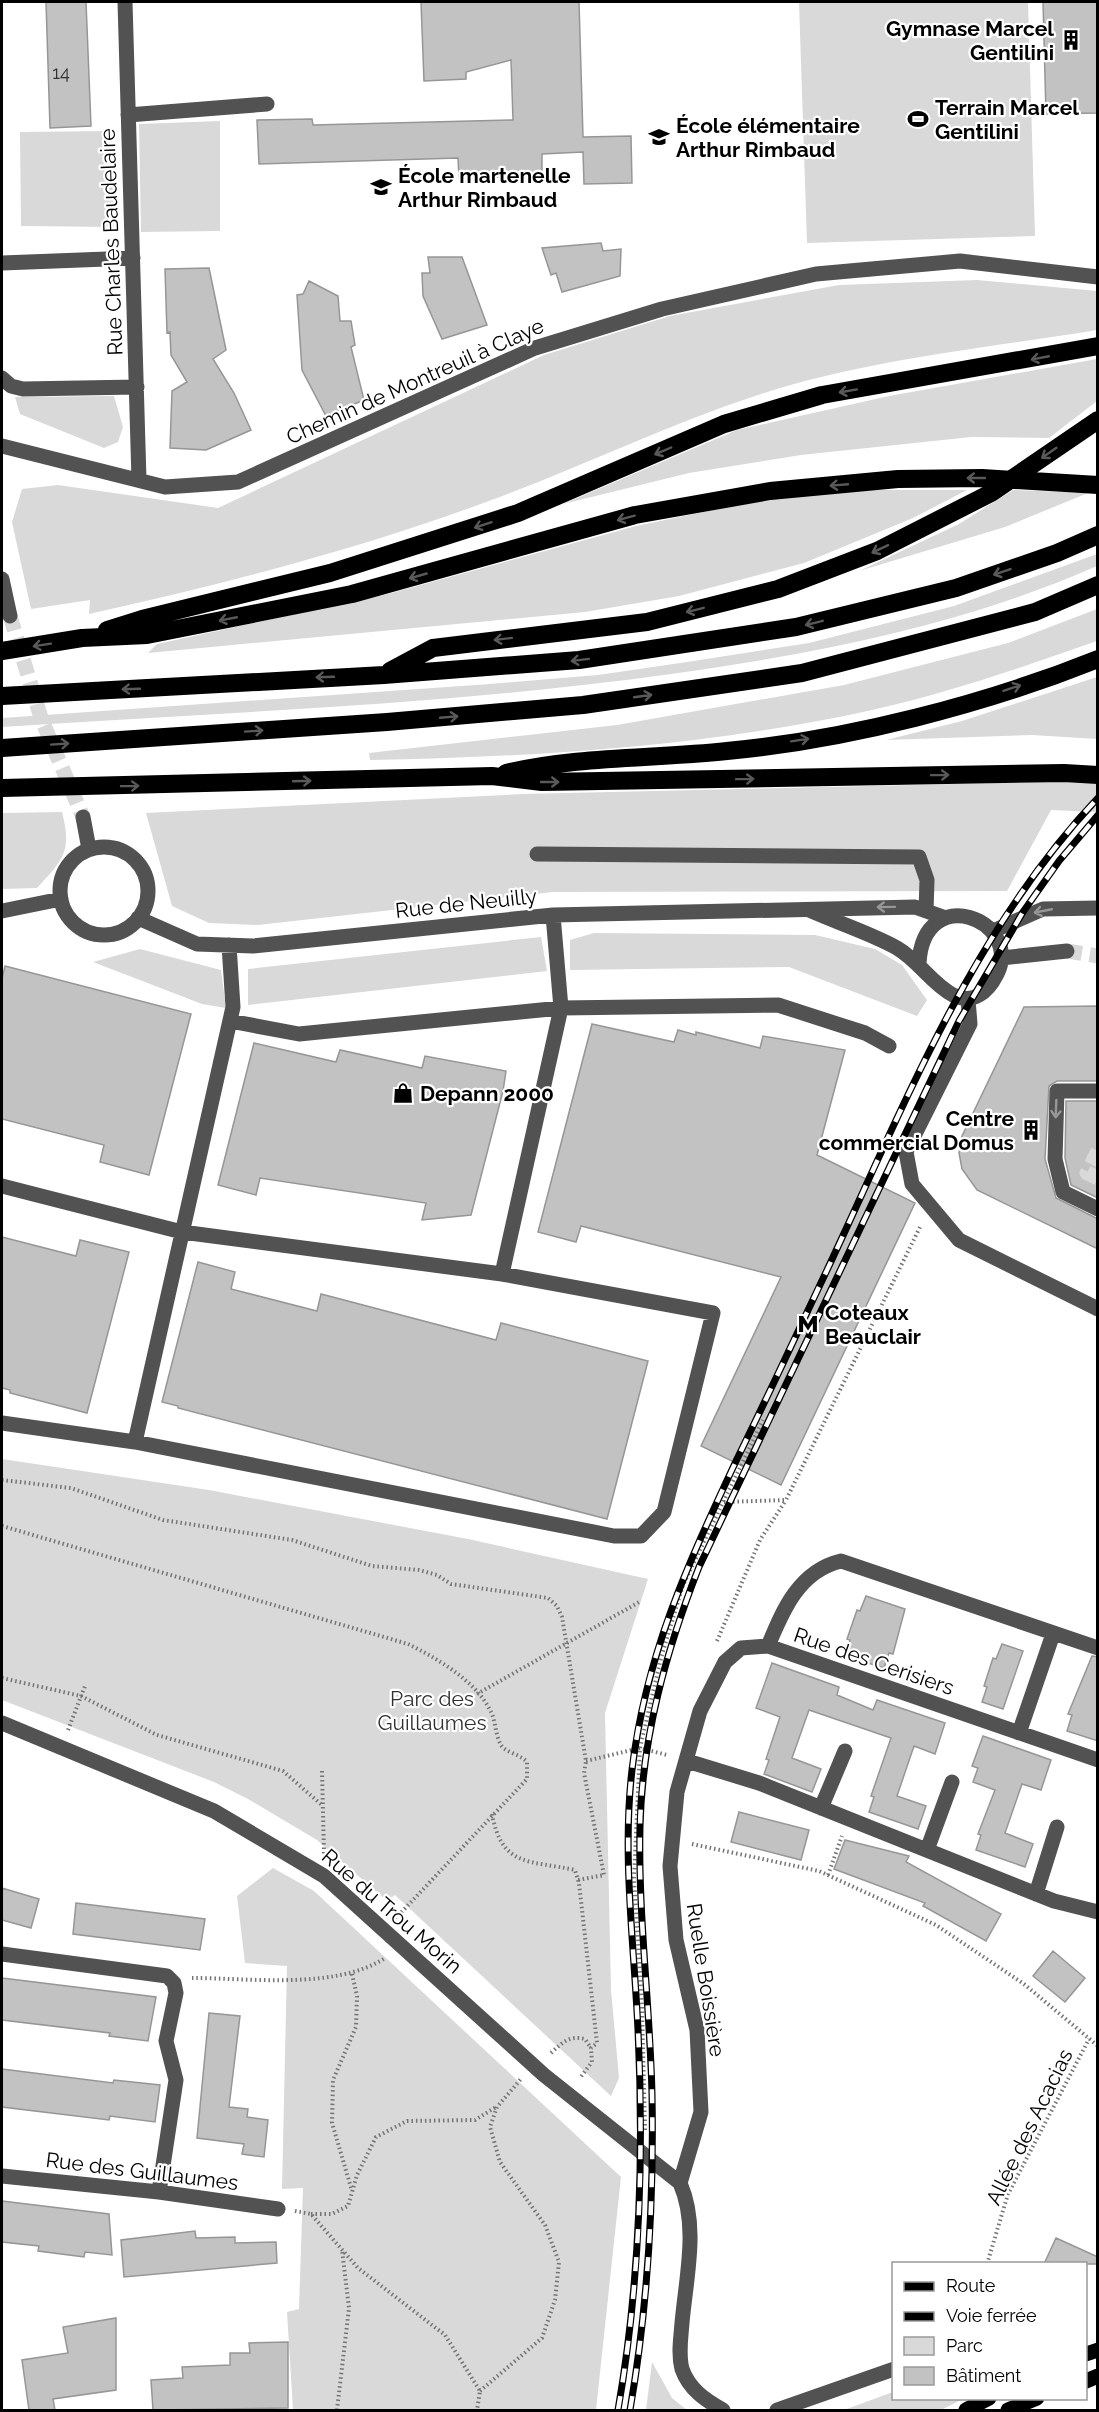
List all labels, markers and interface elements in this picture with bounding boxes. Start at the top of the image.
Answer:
place label: Gymnase Marcel Gentilini [886,16,1054,65]
building icon: Gymnase Marcel Gentilini [1059,28,1083,52]
house number: 14 [52,62,70,83]
place label: Terrain Marcel Gentilini [935,95,1079,144]
sports icon: Terrain Marcel Gentilini [906,107,930,131]
place label: École élémentaire Arthur Rimbaud [676,113,860,162]
school or university icon: École élémentaire Arthur Rimbaud [647,125,671,149]
street label: Rue Charles Baudelaire [95,128,127,356]
place label: École martenelle Arthur Rimbaud [398,163,571,212]
school or university icon: École martenelle Arthur Rimbaud [369,175,393,199]
street label: Chemin de Montreuil à Claye [282,313,548,449]
one-way arrow [1031,353,1050,364]
one-way arrow [839,386,858,397]
one-way arrow [654,446,672,457]
one-way arrow [1042,447,1058,459]
one-way arrow [967,472,987,484]
one-way arrow [830,480,850,491]
one-way arrow [617,512,636,524]
one-way arrow [474,520,493,531]
one-way arrow [872,544,890,556]
one-way arrow [993,568,1012,579]
one-way arrow [409,571,428,582]
one-way arrow [686,605,705,616]
one-way arrow [219,614,238,625]
one-way arrow [804,618,823,630]
one-way arrow [493,634,513,645]
one-way arrow [32,639,52,650]
one-way arrow [570,655,590,666]
one-way arrow [316,671,336,682]
one-way arrow [1002,682,1021,693]
one-way arrow [121,684,141,695]
one-way arrow [632,690,652,701]
one-way arrow [438,711,458,722]
one-way arrow [244,725,264,736]
one-way arrow [790,734,810,745]
one-way arrow [49,738,69,749]
one-way arrow [930,769,950,781]
one-way arrow [735,773,755,784]
one-way arrow [292,775,312,787]
one-way arrow [540,776,560,788]
one-way arrow [120,780,140,791]
street label: Rue de Neuilly [394,883,538,923]
one-way arrow [876,901,896,913]
one-way arrow [1034,906,1053,917]
shop icon: Depann 2000 [391,1081,415,1105]
place label: Depann 2000 [420,1081,554,1106]
one-way arrow [1051,1098,1062,1118]
place label: Centre commercial Domus [819,1106,1014,1155]
building icon: Centre commercial Domus [1019,1118,1043,1142]
place label: Coteaux Beauclair [825,1300,921,1349]
metro station icon: Coteaux Beauclair [796,1312,820,1336]
street label: Rue des Cerisiers [791,1622,957,1700]
park label: Parc des Guillaumes [377,1686,487,1735]
street label: Rue du Trou Morin [317,1843,467,1979]
street label: Ruelle Boissière [682,1901,730,2059]
street label: Allée des Acacias [980,2045,1078,2209]
street label: Rue des Guillaumes [44,2147,240,2195]
legend [892,2262,1087,2400]
text: Route [946,2275,996,2296]
text: Voie ferrée [946,2305,1037,2326]
text: Parc [946,2335,983,2356]
text: Bâtiment [946,2365,1021,2386]

